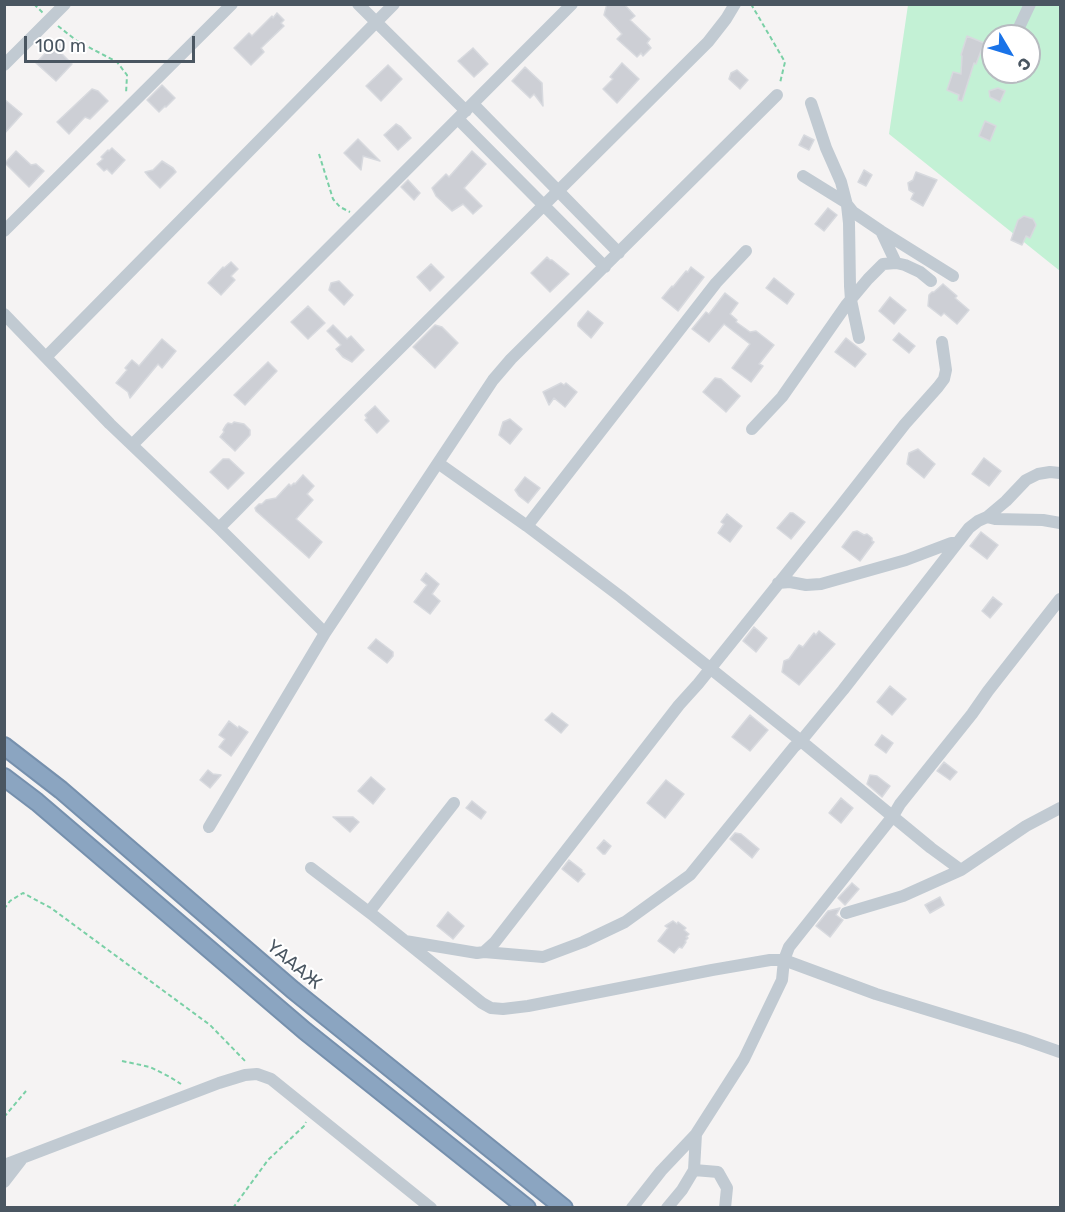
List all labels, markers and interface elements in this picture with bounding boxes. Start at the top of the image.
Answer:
scale bar [27,24,198,62]
north arrow [981,24,1041,84]
text: 100 m [35,35,86,57]
text: С [1013,54,1035,74]
street label: ҮАААЖ [262,936,326,994]

